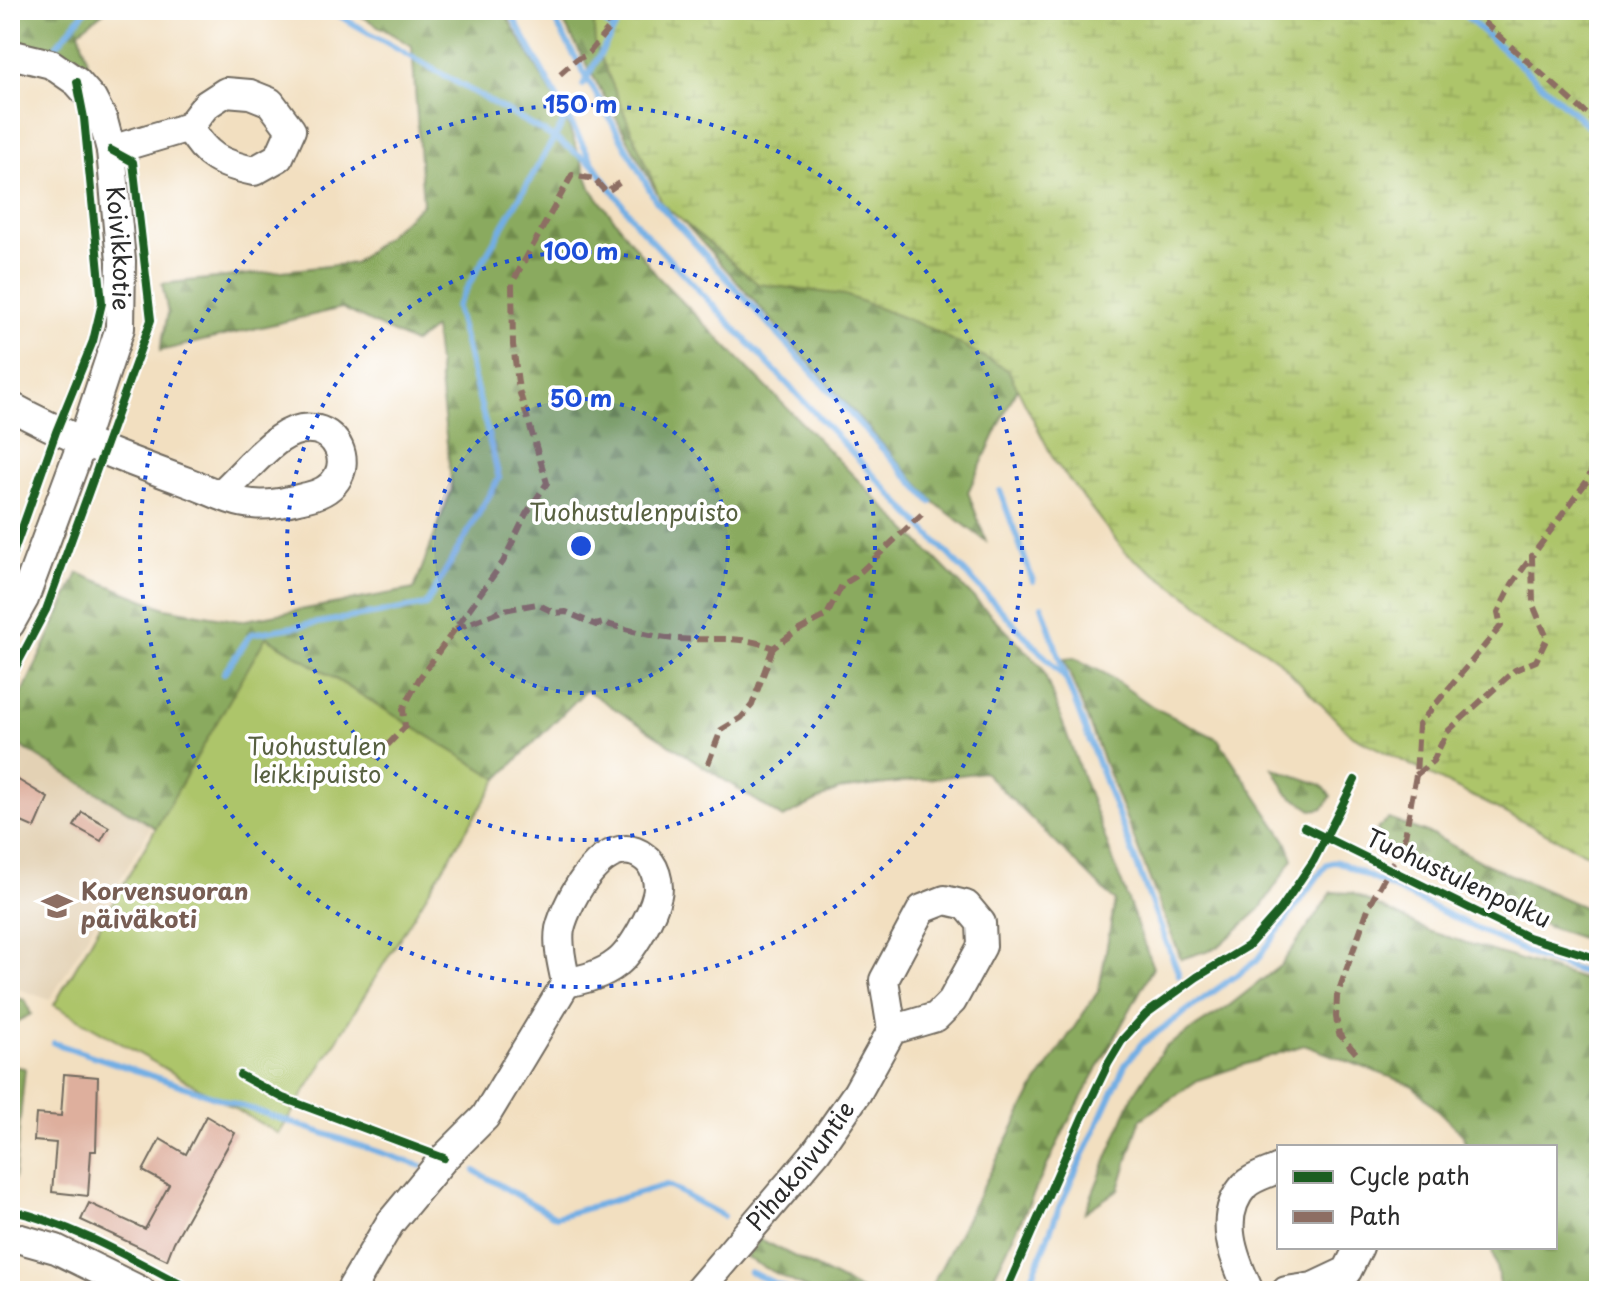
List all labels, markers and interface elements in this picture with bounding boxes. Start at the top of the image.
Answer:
text: 150 m [545,85,617,121]
street label: Koivikkotie [98,185,142,311]
text: 100 m [544,232,618,268]
text: 50 m [550,379,612,415]
park label: Tuohustulenpuisto [529,493,739,529]
centre of rings [567,532,595,560]
park label: Tuohustulen leikkipuisto [247,727,387,791]
street label: Tuohustulenpolku [1360,818,1557,936]
place label: Korvensuoran päiväkoti [81,872,249,936]
school or university icon: Korvensuoran päiväkoti [40,889,74,923]
street label: Pihakoivuntie [737,1093,862,1238]
legend [1277,1145,1557,1249]
text: Cycle path [1349,1157,1470,1193]
text: Path [1349,1197,1401,1233]

